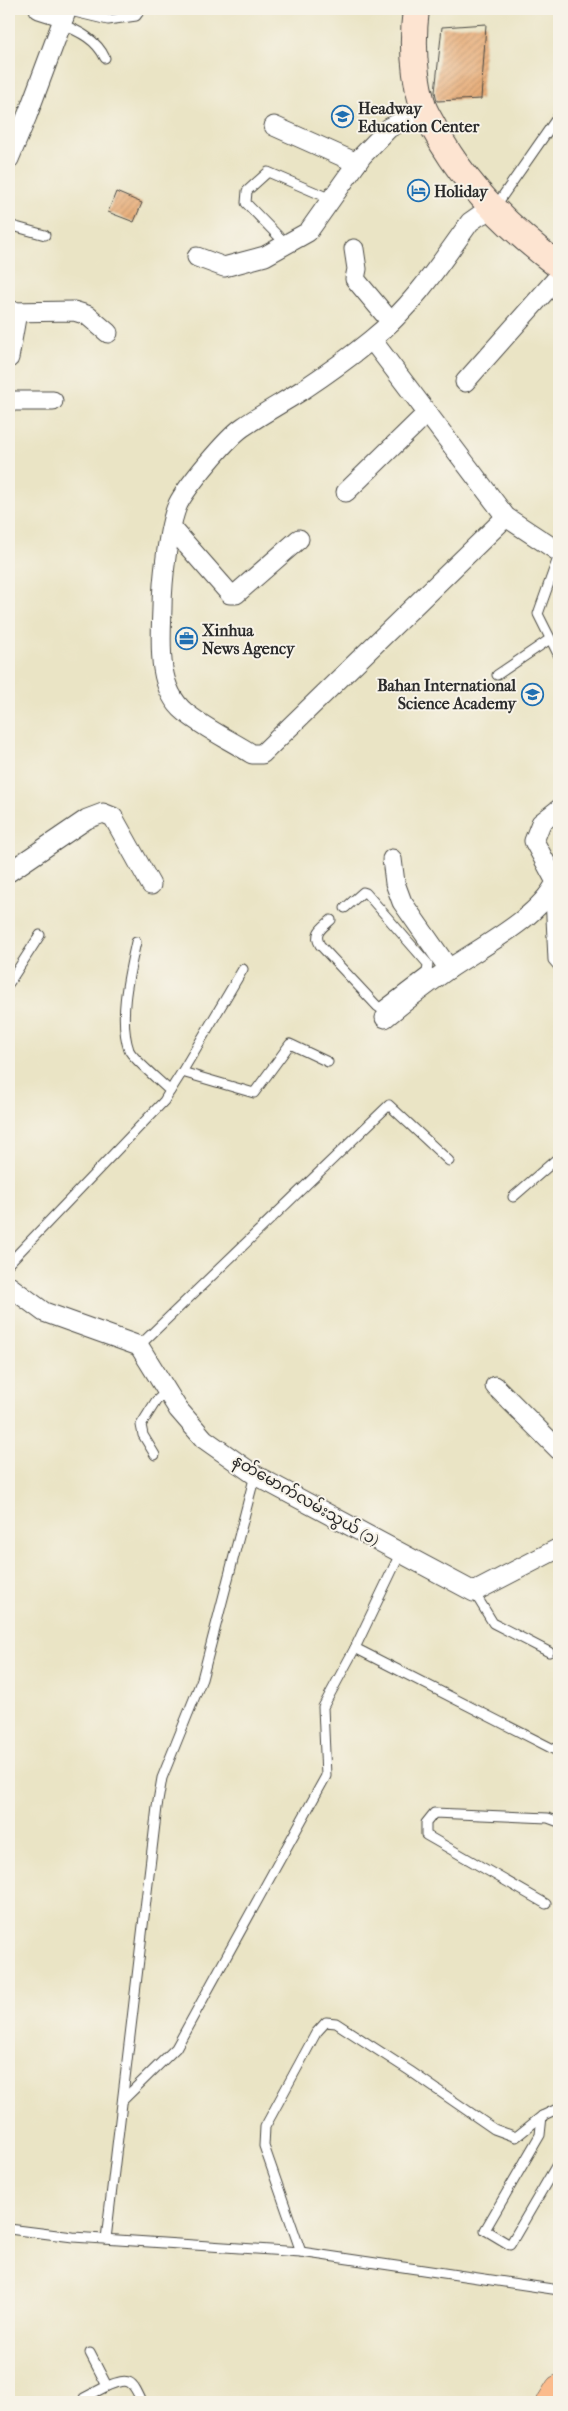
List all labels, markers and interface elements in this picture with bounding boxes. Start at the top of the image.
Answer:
place label: Headway Education Center [358,99,480,136]
school or university icon: Headway Education Center [330,105,354,129]
hotel icon: Holiday [406,179,430,203]
place label: Holiday [434,182,489,202]
place label: Xinhua News Agency [201,621,296,659]
office icon: Xinhua News Agency [174,627,198,651]
place label: Bahan International Science Academy [377,676,517,714]
school or university icon: Bahan International Science Academy [520,682,544,706]
street label: နတ်မောက်လမ်းသွယ် (၁) [227,1449,384,1553]

